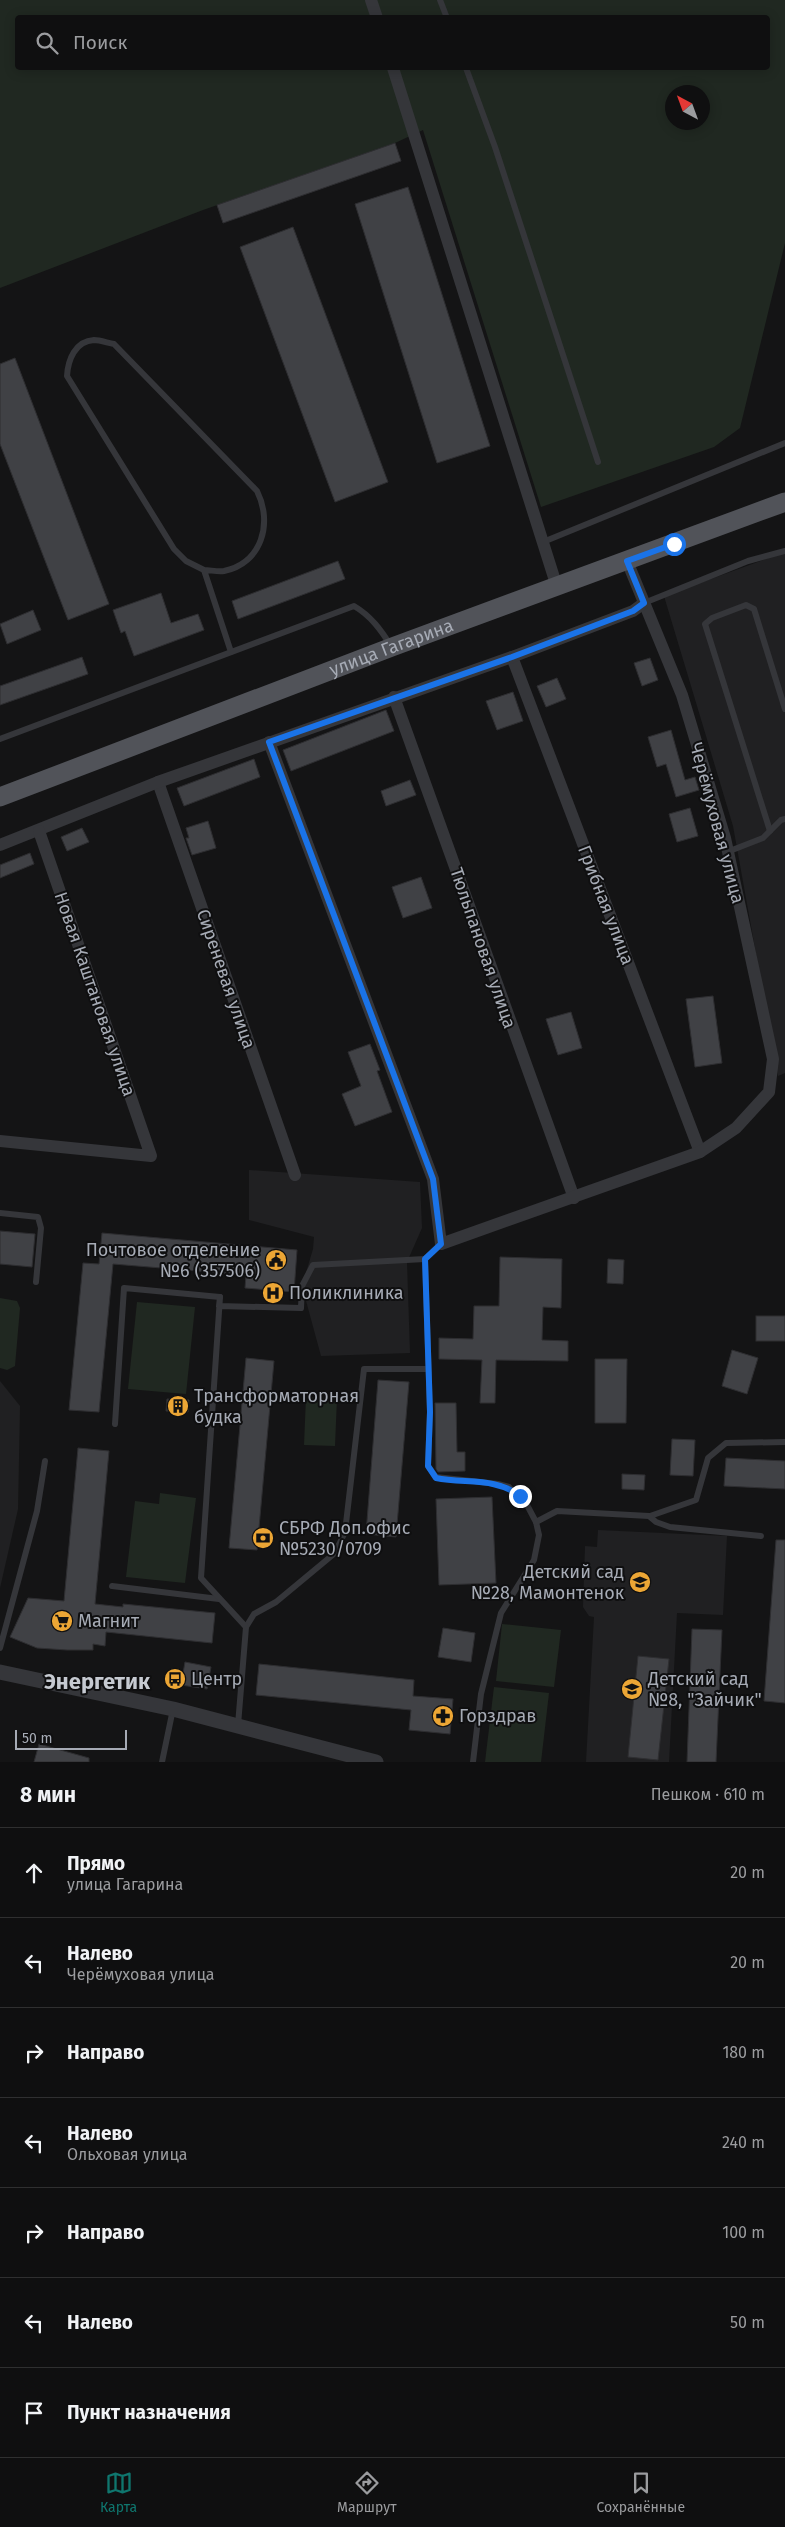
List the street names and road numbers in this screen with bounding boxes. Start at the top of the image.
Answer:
street label: улица Гагарина [326,614,457,681]
street label: Черёмуховая улица [685,740,749,906]
street label: Грибная улица [573,842,639,968]
street label: Тюльпановая улица [445,865,521,1031]
street label: Новая Каштановая улица [50,889,140,1099]
street label: Сиреневая улица [192,906,260,1052]

